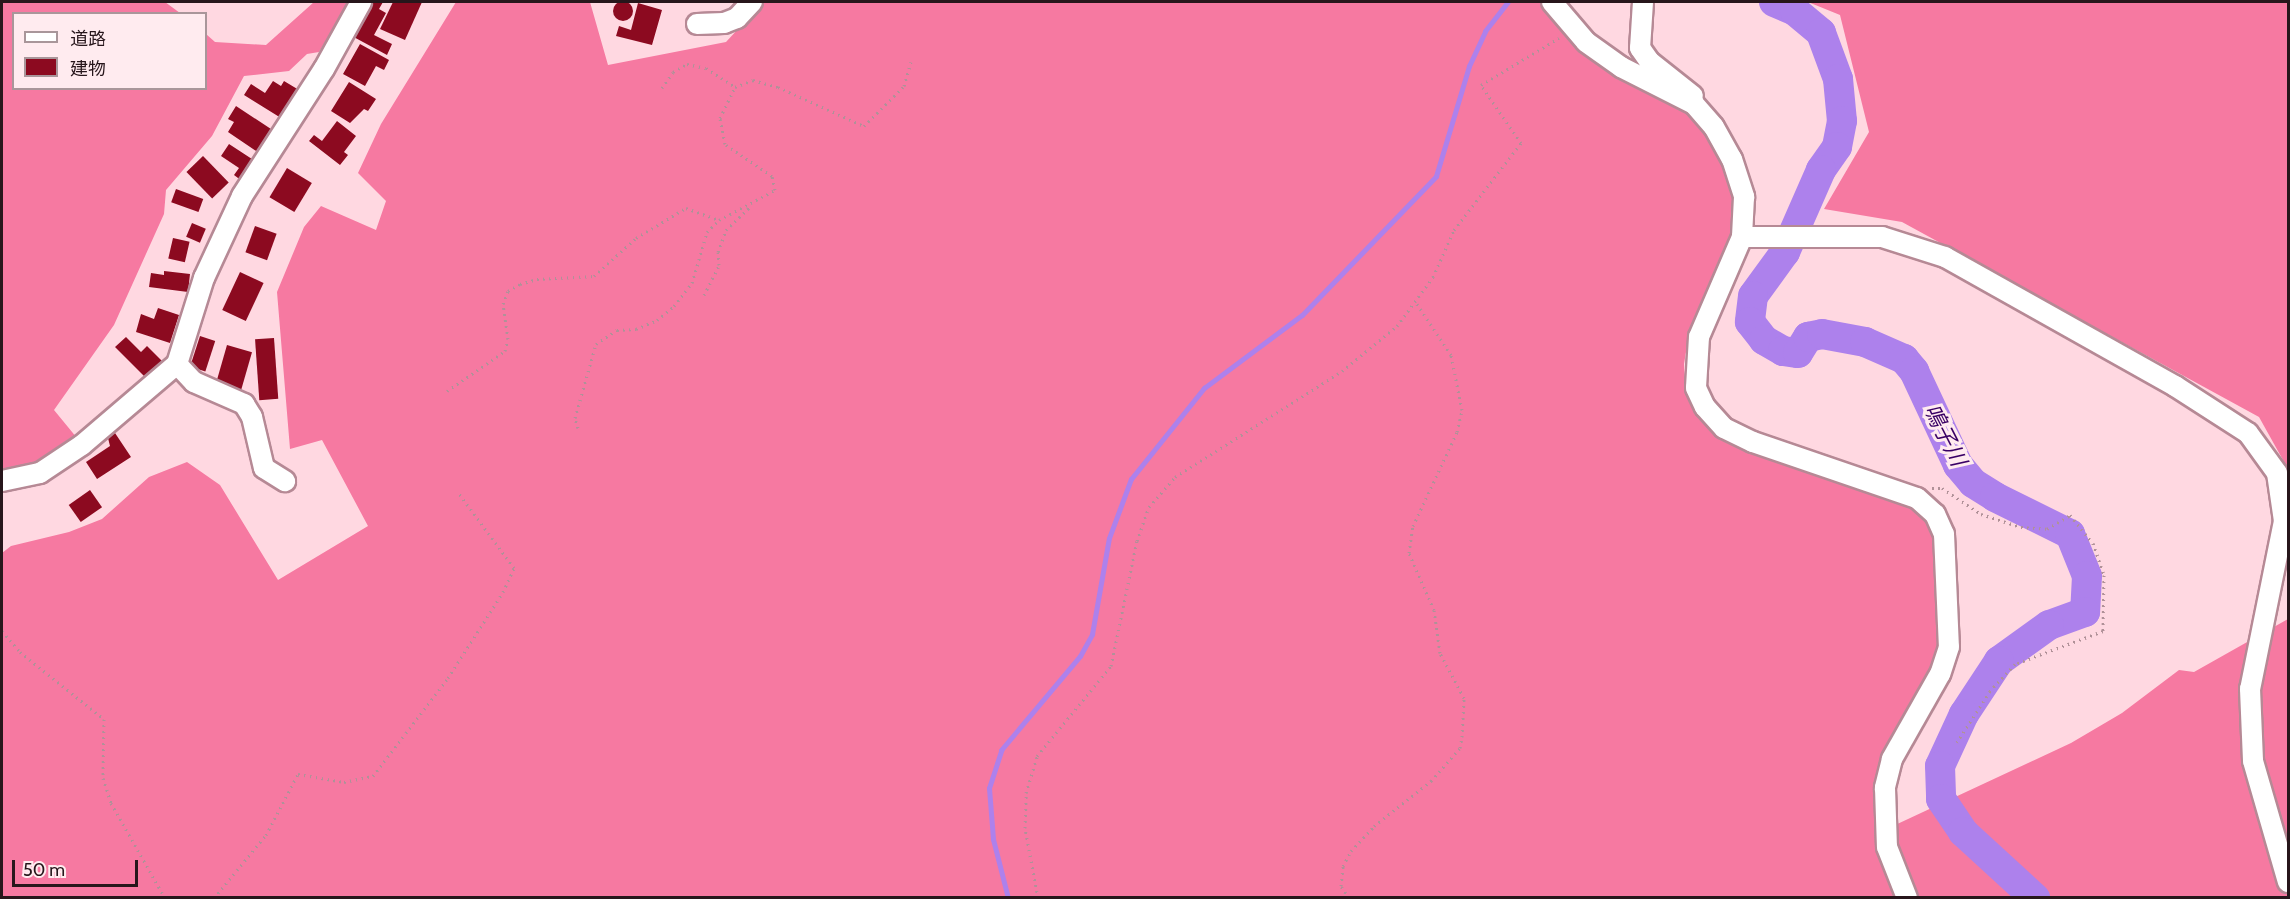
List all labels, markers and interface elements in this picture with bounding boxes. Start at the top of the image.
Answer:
legend [12,12,207,90]
text: 道路 [70,28,106,50]
text: 建物 [70,58,106,80]
water label: 鳴子川 [1918,400,1972,470]
scale bar [15,848,141,886]
text: 50 m [23,859,65,881]

